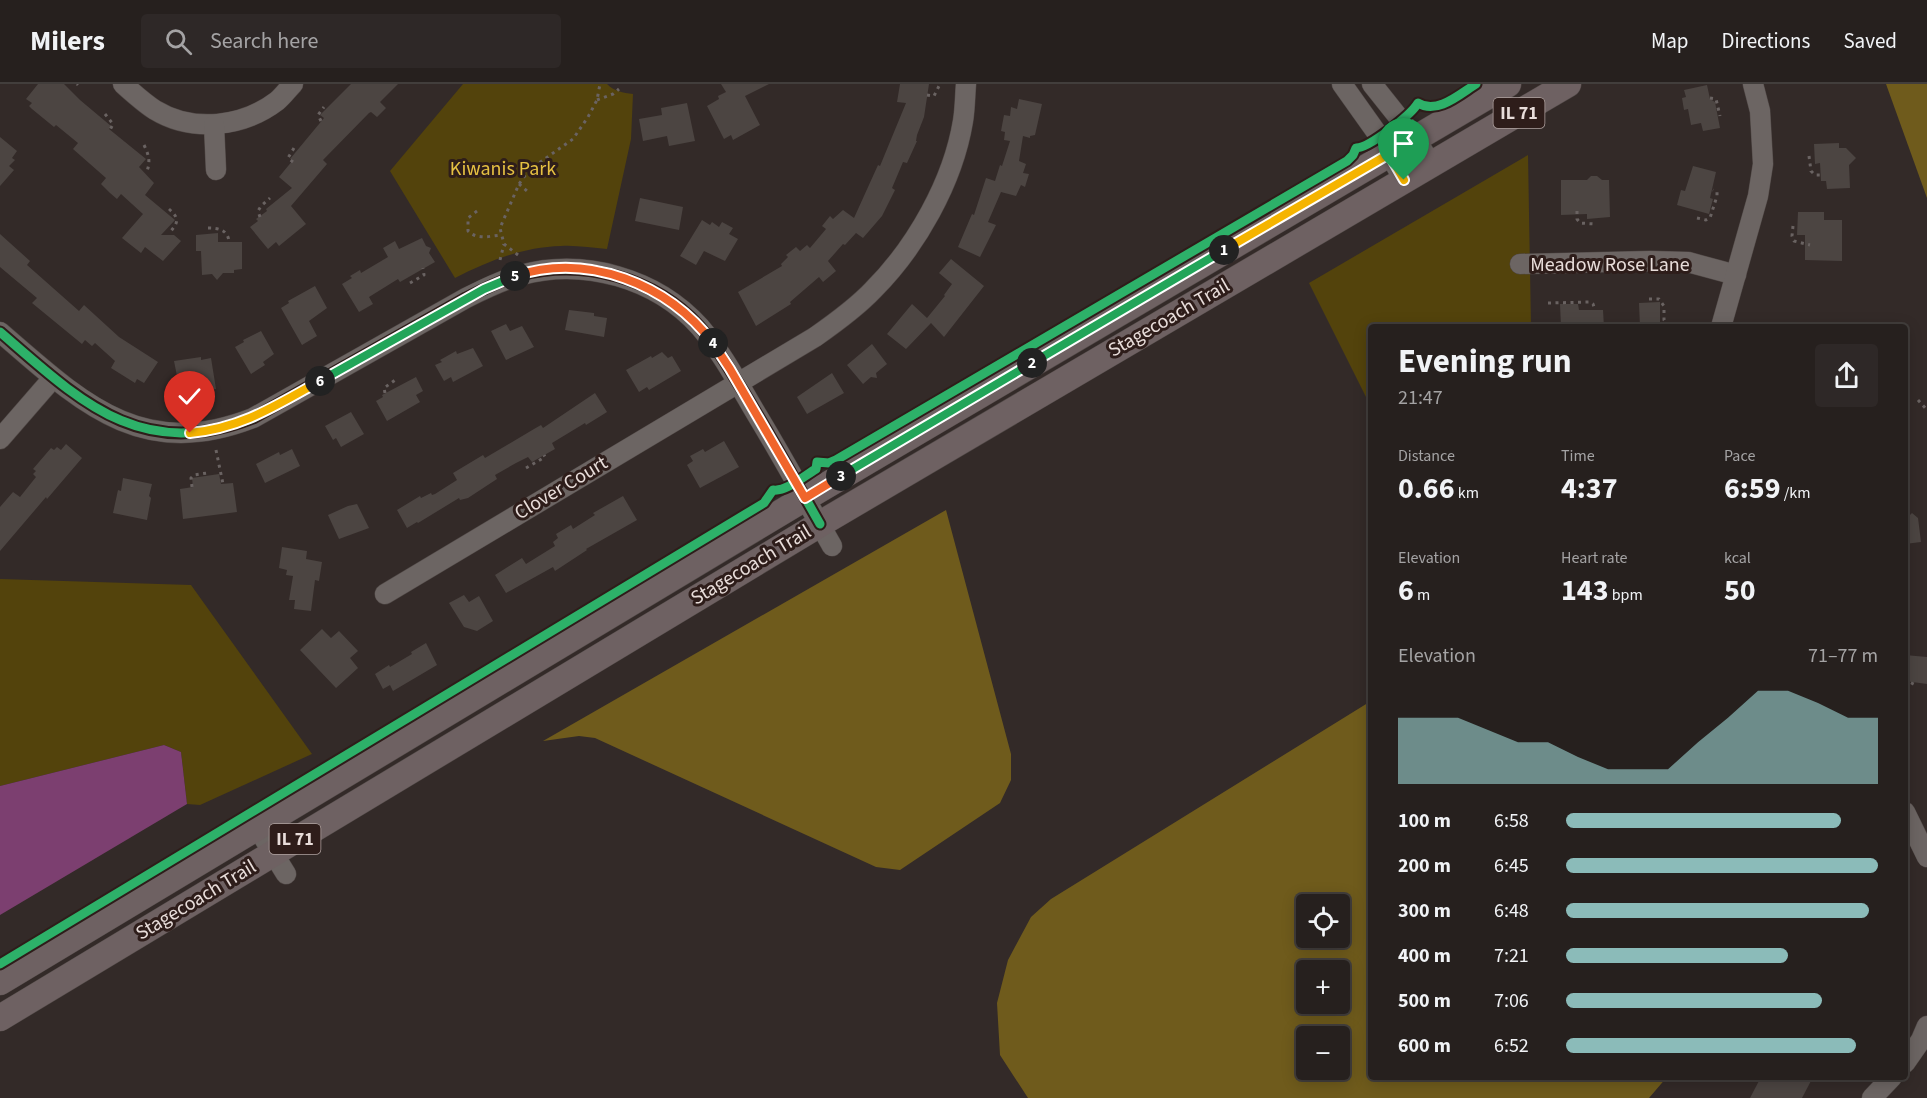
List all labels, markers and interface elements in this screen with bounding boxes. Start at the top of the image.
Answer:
search box [141,14,561,68]
text: Milers [30,21,105,61]
icon: search [162,25,195,58]
text: Search here [210,25,318,57]
text: Map [1651,26,1689,56]
text: Directions [1722,26,1810,56]
text: Saved [1843,26,1897,56]
road number: IL 71 [1494,98,1544,128]
pin [1378,118,1429,180]
icon: arrive [1387,127,1420,160]
park label: Kiwanis Park [450,155,556,183]
pin: 1 [1209,235,1239,265]
text: 1 [1220,239,1228,261]
street label: Meadow Rose Lane [1530,251,1690,279]
pin: 5 [500,261,530,291]
text: 5 [511,265,519,287]
street label: Stagecoach Trail [1103,272,1235,364]
pin: 4 [698,328,728,358]
text: 4 [709,332,717,354]
text: Evening run [1398,338,1572,385]
button: share [1815,344,1878,407]
pin: 2 [1017,348,1047,378]
text: 2 [1028,352,1036,374]
pin: 6 [305,366,335,396]
text: 6 [316,370,324,392]
pin [164,371,215,433]
icon: check [173,380,206,413]
text: 21:47 [1398,384,1443,412]
text: Distance [1398,445,1455,467]
text: Time [1561,445,1595,467]
text: Pace [1724,445,1755,467]
street label: Clover Court [509,449,613,527]
pin: 3 [826,461,856,491]
text: 3 [837,465,845,487]
text: 0.66 [1398,467,1455,510]
text: 4:37 [1561,467,1618,510]
text: 6:59 [1724,467,1781,510]
text: km [1455,482,1479,504]
text: /km [1781,482,1811,504]
street label: Stagecoach Trail [685,518,817,612]
text: Elevation [1398,547,1460,569]
text: Heart rate [1561,547,1628,569]
text: kcal [1724,547,1751,569]
text: 6 [1398,569,1414,612]
text: 143 [1561,569,1609,612]
text: 50 [1724,569,1756,612]
text: m [1414,584,1430,606]
text: bpm [1609,584,1643,606]
text: Elevation [1398,642,1476,670]
text: 71–77 m [1808,642,1878,670]
text: 100 m [1398,807,1451,835]
text: 6:58 [1494,807,1529,835]
road number: IL 71 [270,824,320,854]
text: 200 m [1398,852,1451,880]
text: 6:45 [1494,852,1529,880]
street label: Stagecoach Trail [130,853,262,947]
map controls [1296,894,1350,1080]
button: locate [1296,894,1350,948]
text: 300 m [1398,897,1451,925]
text: 6:48 [1494,897,1529,925]
text: 400 m [1398,942,1451,970]
text: 7:21 [1494,942,1529,970]
button: + [1296,960,1350,1014]
text: 500 m [1398,987,1451,1015]
text: 7:06 [1494,987,1529,1015]
button: − [1296,1026,1350,1080]
text: 600 m [1398,1032,1451,1060]
text: 6:52 [1494,1032,1529,1060]

